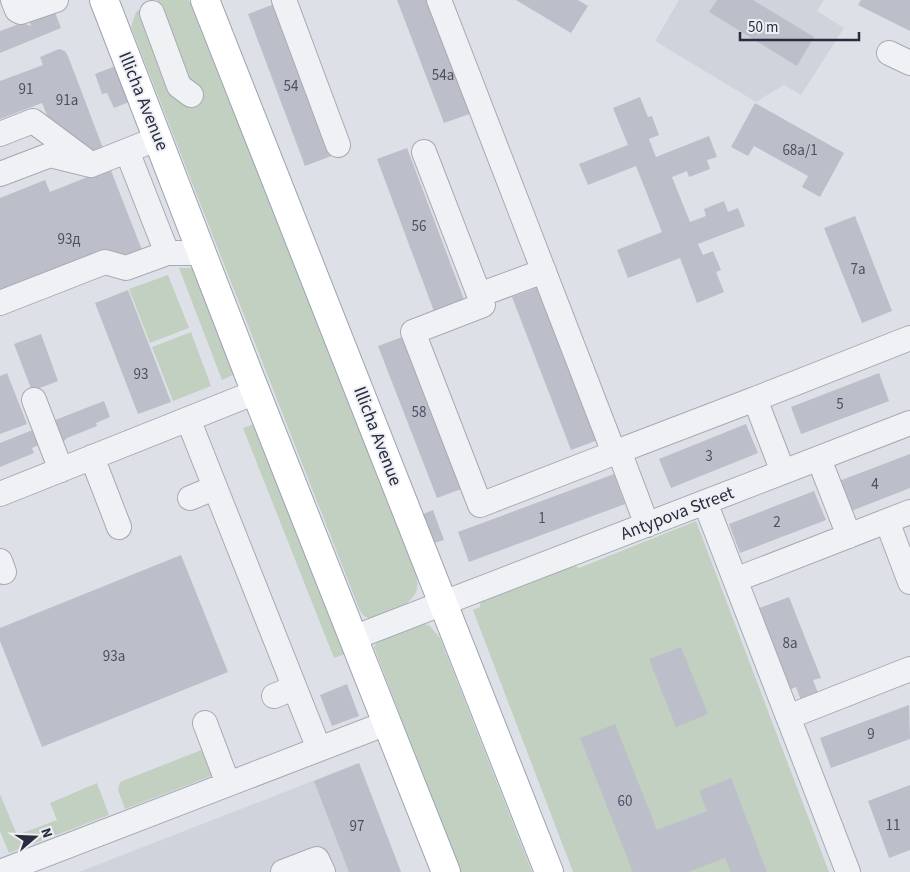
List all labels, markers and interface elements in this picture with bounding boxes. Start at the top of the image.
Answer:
scale bar [740,10,859,42]
text: 50 m [748,17,778,38]
street label: Illicha Avenue [112,48,175,154]
house number: 54а [432,65,454,86]
house number: 54 [284,76,299,97]
house number: 91 [19,79,33,100]
house number: 91а [56,90,78,111]
house number: 68а/1 [782,140,818,161]
house number: 56 [412,216,426,237]
house number: 93д [58,229,80,250]
house number: 7а [850,259,866,280]
house number: 93 [134,364,148,385]
street label: Illicha Avenue [347,383,408,489]
house number: 5 [836,394,844,415]
house number: 58 [412,402,426,423]
house number: 3 [705,446,713,467]
house number: 4 [871,474,879,495]
street label: Antypova Street [617,480,737,547]
house number: 1 [538,508,546,529]
house number: 2 [773,512,781,533]
house number: 8а [782,633,798,654]
house number: 93а [103,646,125,667]
house number: 9 [867,724,875,745]
house number: 60 [618,791,632,812]
north arrow [10,812,60,862]
house number: 11 [886,815,900,836]
house number: 97 [350,816,364,837]
text: N [35,825,57,841]

